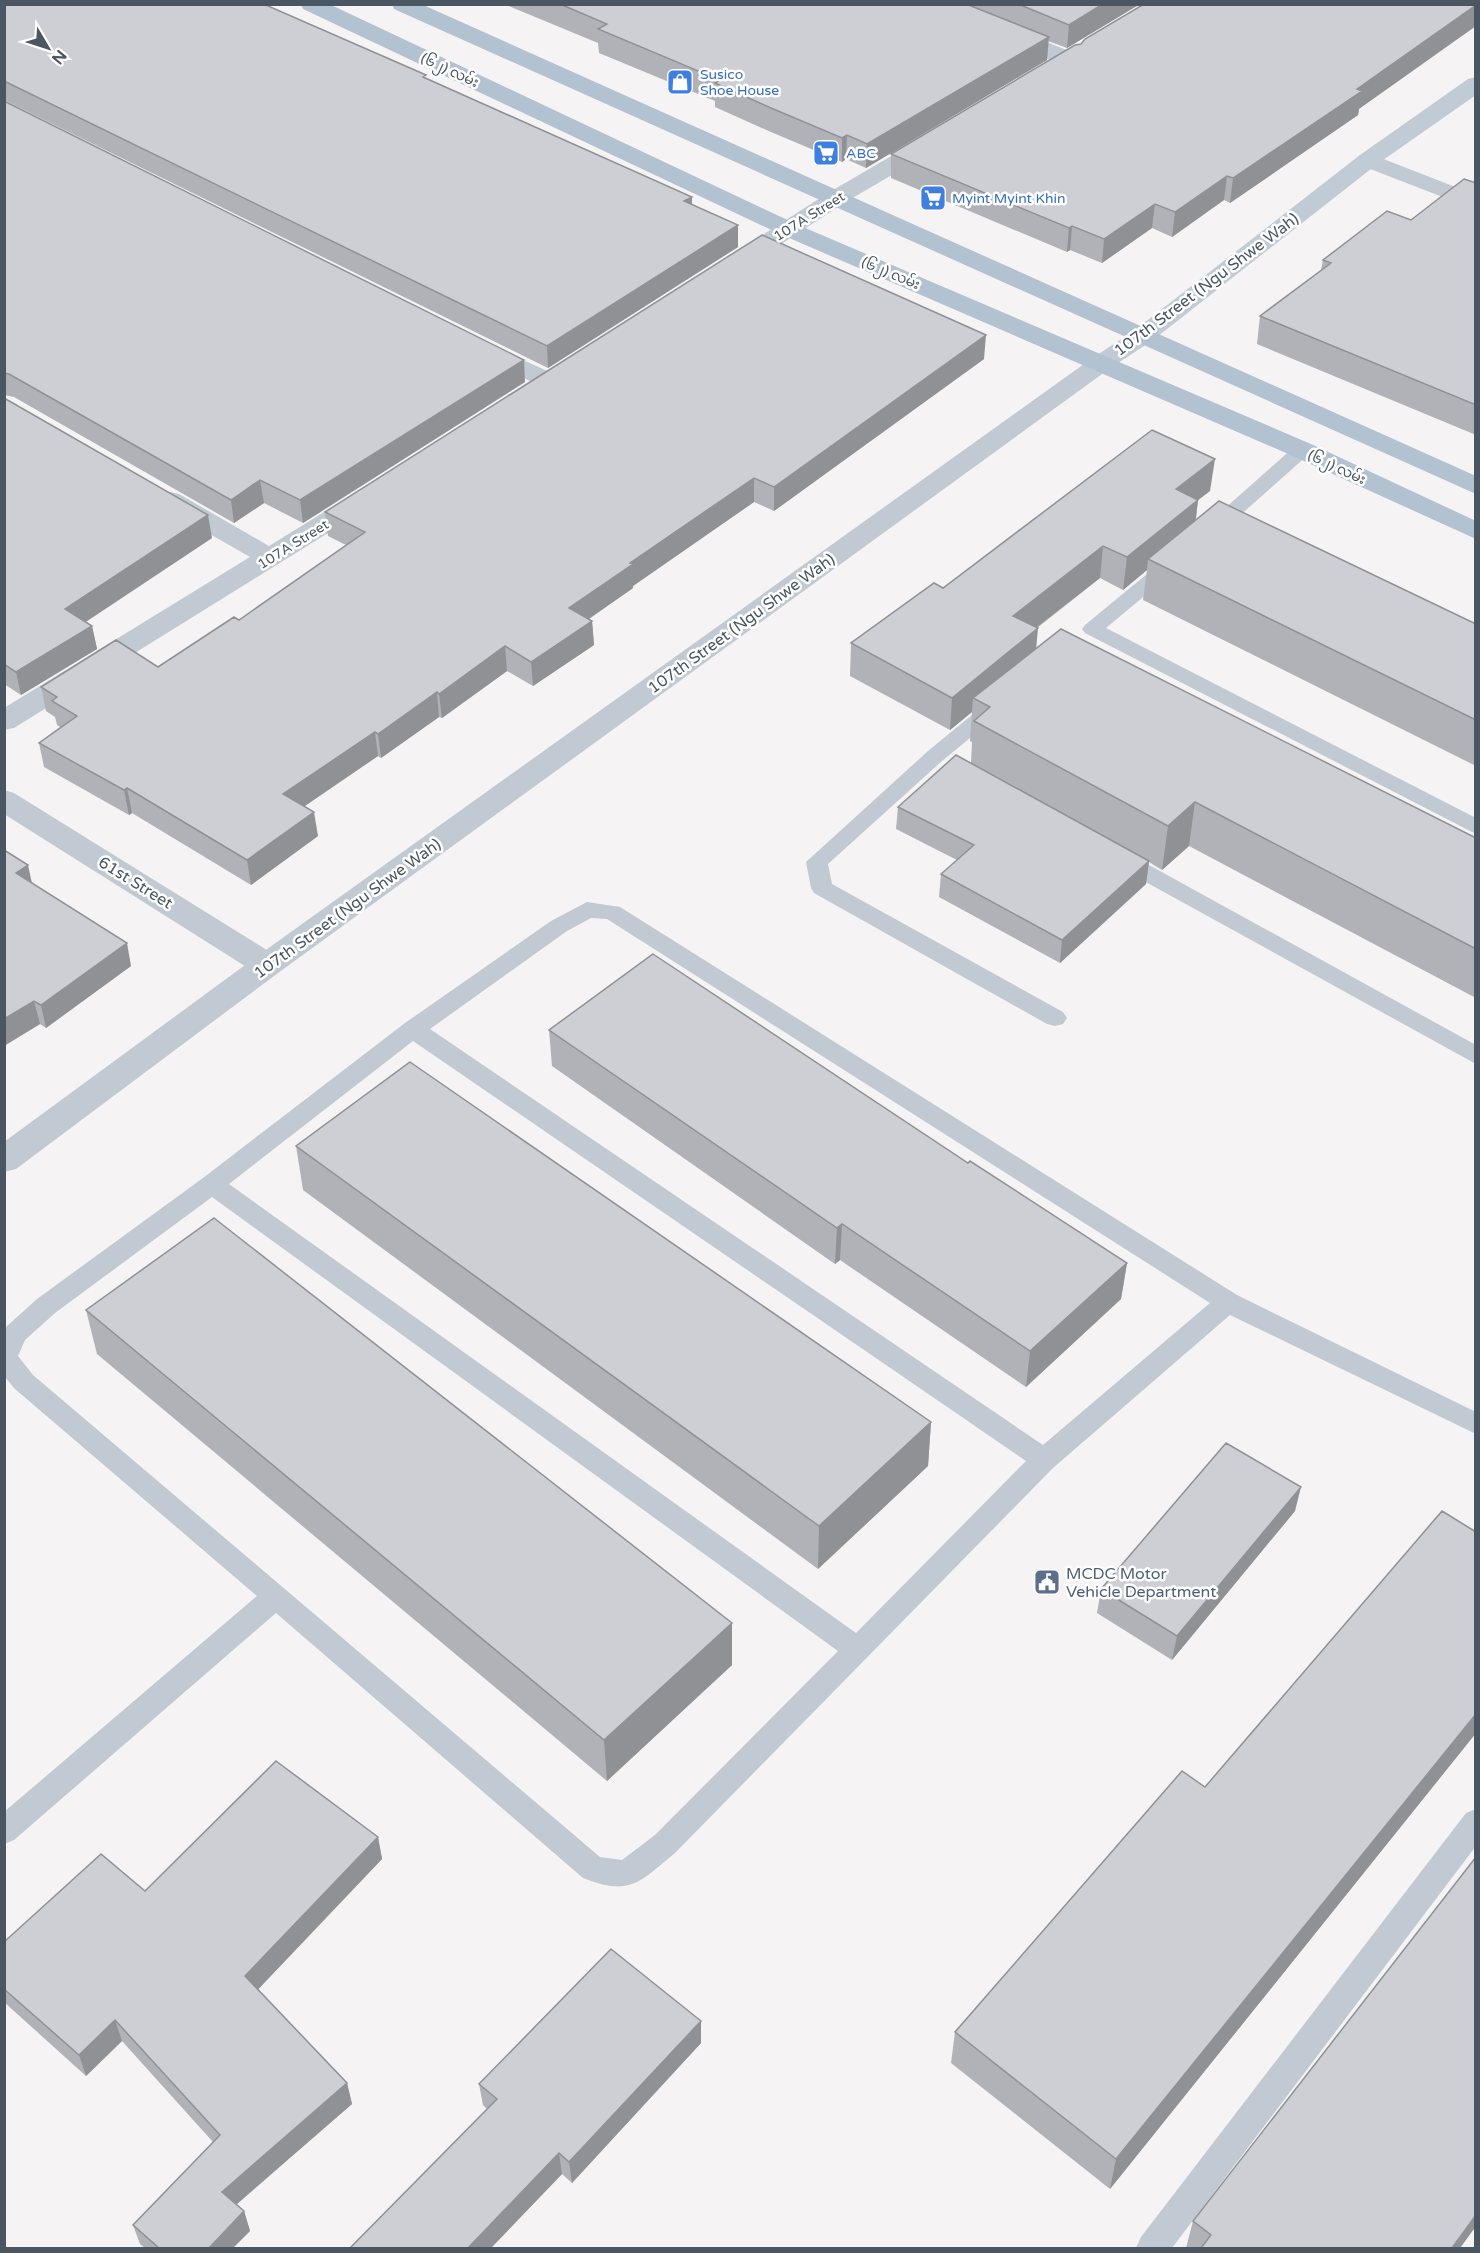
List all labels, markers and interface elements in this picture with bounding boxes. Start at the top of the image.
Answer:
north arrow [18,18,78,78]
text: N [47,46,71,68]
street label: (၆၂) လမ်း [417,48,482,94]
place label: Susico Shoe House [700,66,779,99]
shop icon: Susico Shoe House [665,67,695,97]
supermarket icon: ABC [811,138,841,168]
place label: ABC [846,145,876,162]
supermarket icon: Myint Myint Khin [918,183,948,213]
street label: 107A Street [771,188,848,245]
place label: Myint Myint Khin [952,190,1065,207]
street label: 107th Street (Ngu Shwe Wah) [1110,209,1303,361]
street label: (၆၂) လမ်း [858,252,923,296]
street label: (၆၂) လမ်း [1304,445,1369,491]
street label: 107A Street [255,516,332,573]
street label: 107th Street (Ngu Shwe Wah) [644,549,839,698]
street label: 107th Street (Ngu Shwe Wah) [250,834,445,983]
street label: 61st Street [95,852,176,914]
place label: MCDC Motor Vehicle Department [1066,1564,1216,1602]
public building icon: MCDC Motor Vehicle Department [1032,1567,1062,1597]

